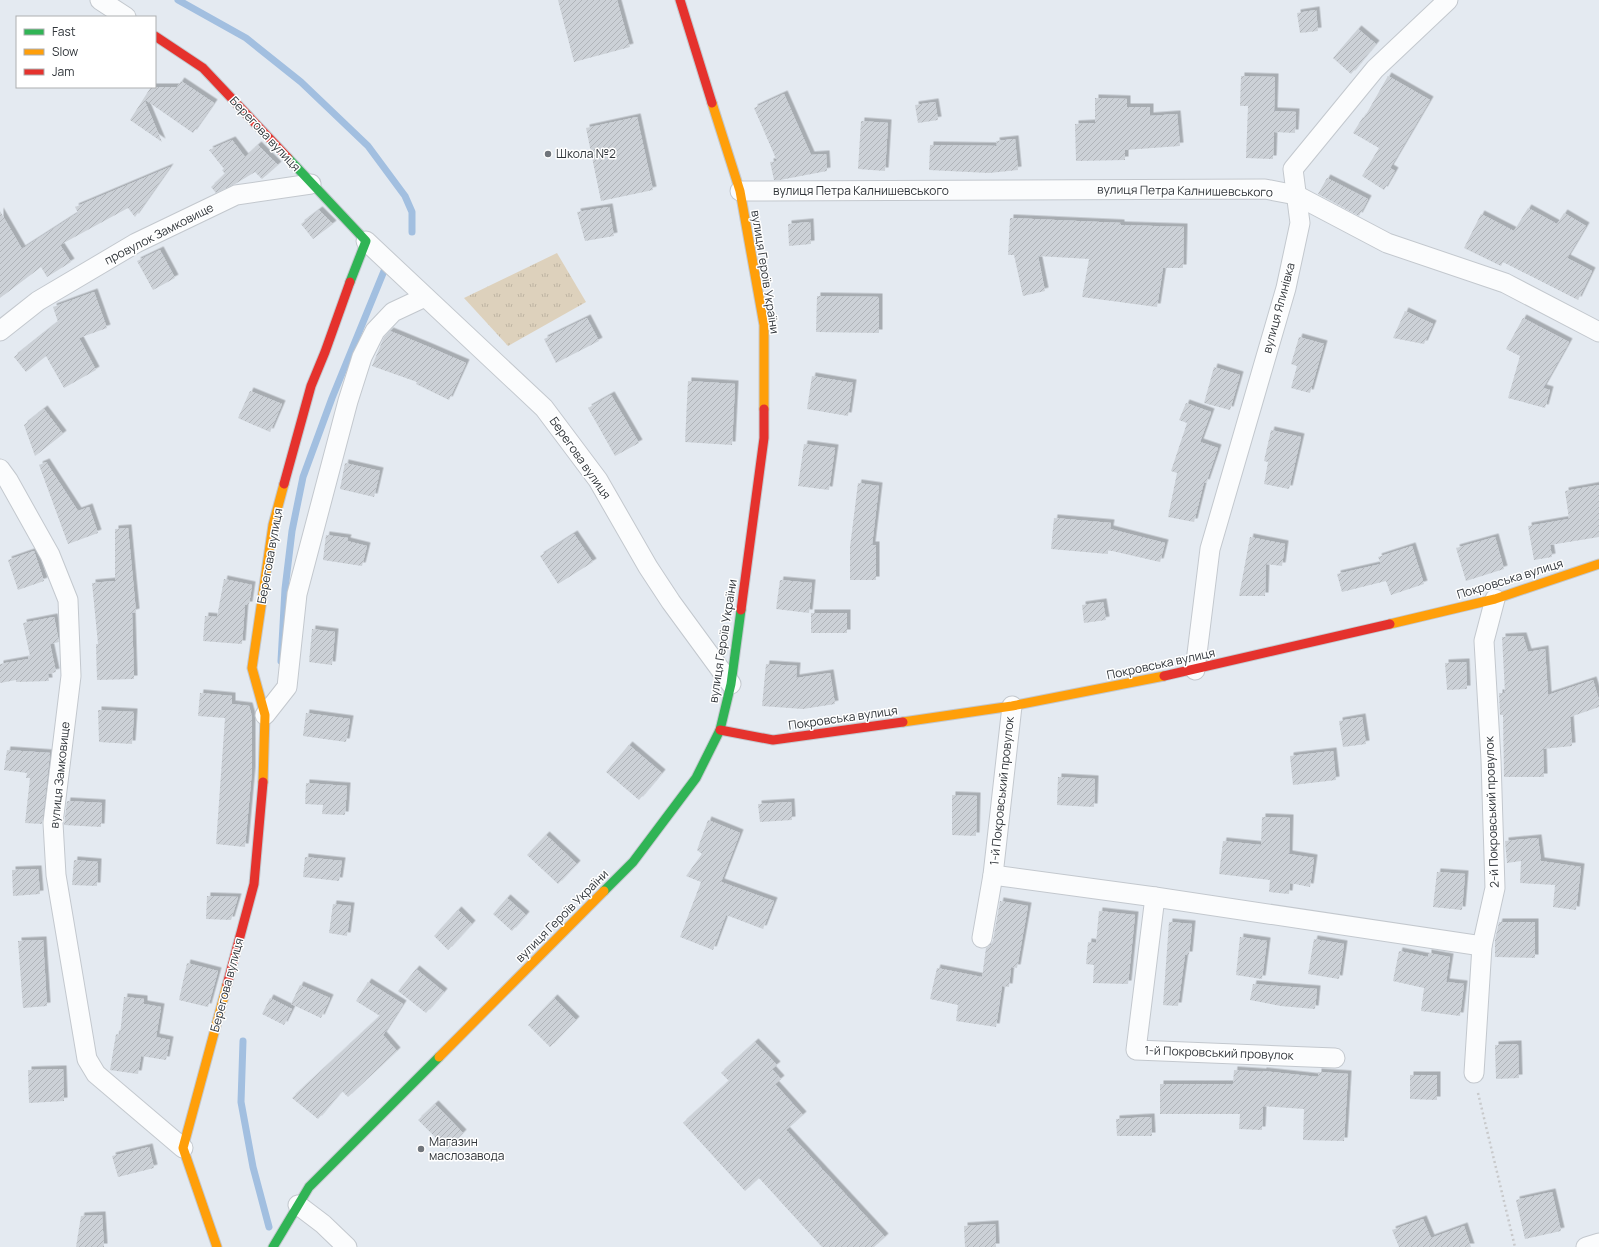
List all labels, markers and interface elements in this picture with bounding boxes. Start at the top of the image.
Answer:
legend [16,16,156,88]
text: Fast [52,23,76,40]
text: Slow [52,43,78,60]
text: Jam [52,63,74,80]
street label: Берегова вулиця [226,92,305,175]
place label: Школа №2 [556,145,616,162]
marker: Школа №2 [543,149,553,159]
street label: вулиця Петра Калнишевського [1097,180,1273,201]
street label: вулиця Петра Калнишевського [773,182,949,199]
street label: провулок Замковище [101,199,216,268]
street label: вулиця Героїв України [747,209,784,335]
street label: вулиця Ялинівка [1258,261,1299,355]
street label: Берегова вулиця [546,413,615,502]
street label: Берегова вулиця [253,507,286,605]
street label: Покровська вулиця [1455,554,1565,603]
street label: вулиця Героїв України [704,578,741,704]
street label: Покровська вулиця [1105,644,1217,683]
street label: Покровська вулиця [787,701,899,734]
street label: 1-й Покровський провулок [985,715,1018,866]
street label: вулиця Замковище [45,721,74,829]
street label: 2-й Покровський провулок [1480,735,1503,888]
street label: вулиця Героїв України [511,865,612,966]
street label: Берегова вулиця [206,936,247,1034]
street label: 1-й Покровський провулок [1144,1041,1295,1064]
place label: Магазин маслозавода [429,1133,504,1164]
marker: Магазин маслозавода [416,1144,426,1154]

